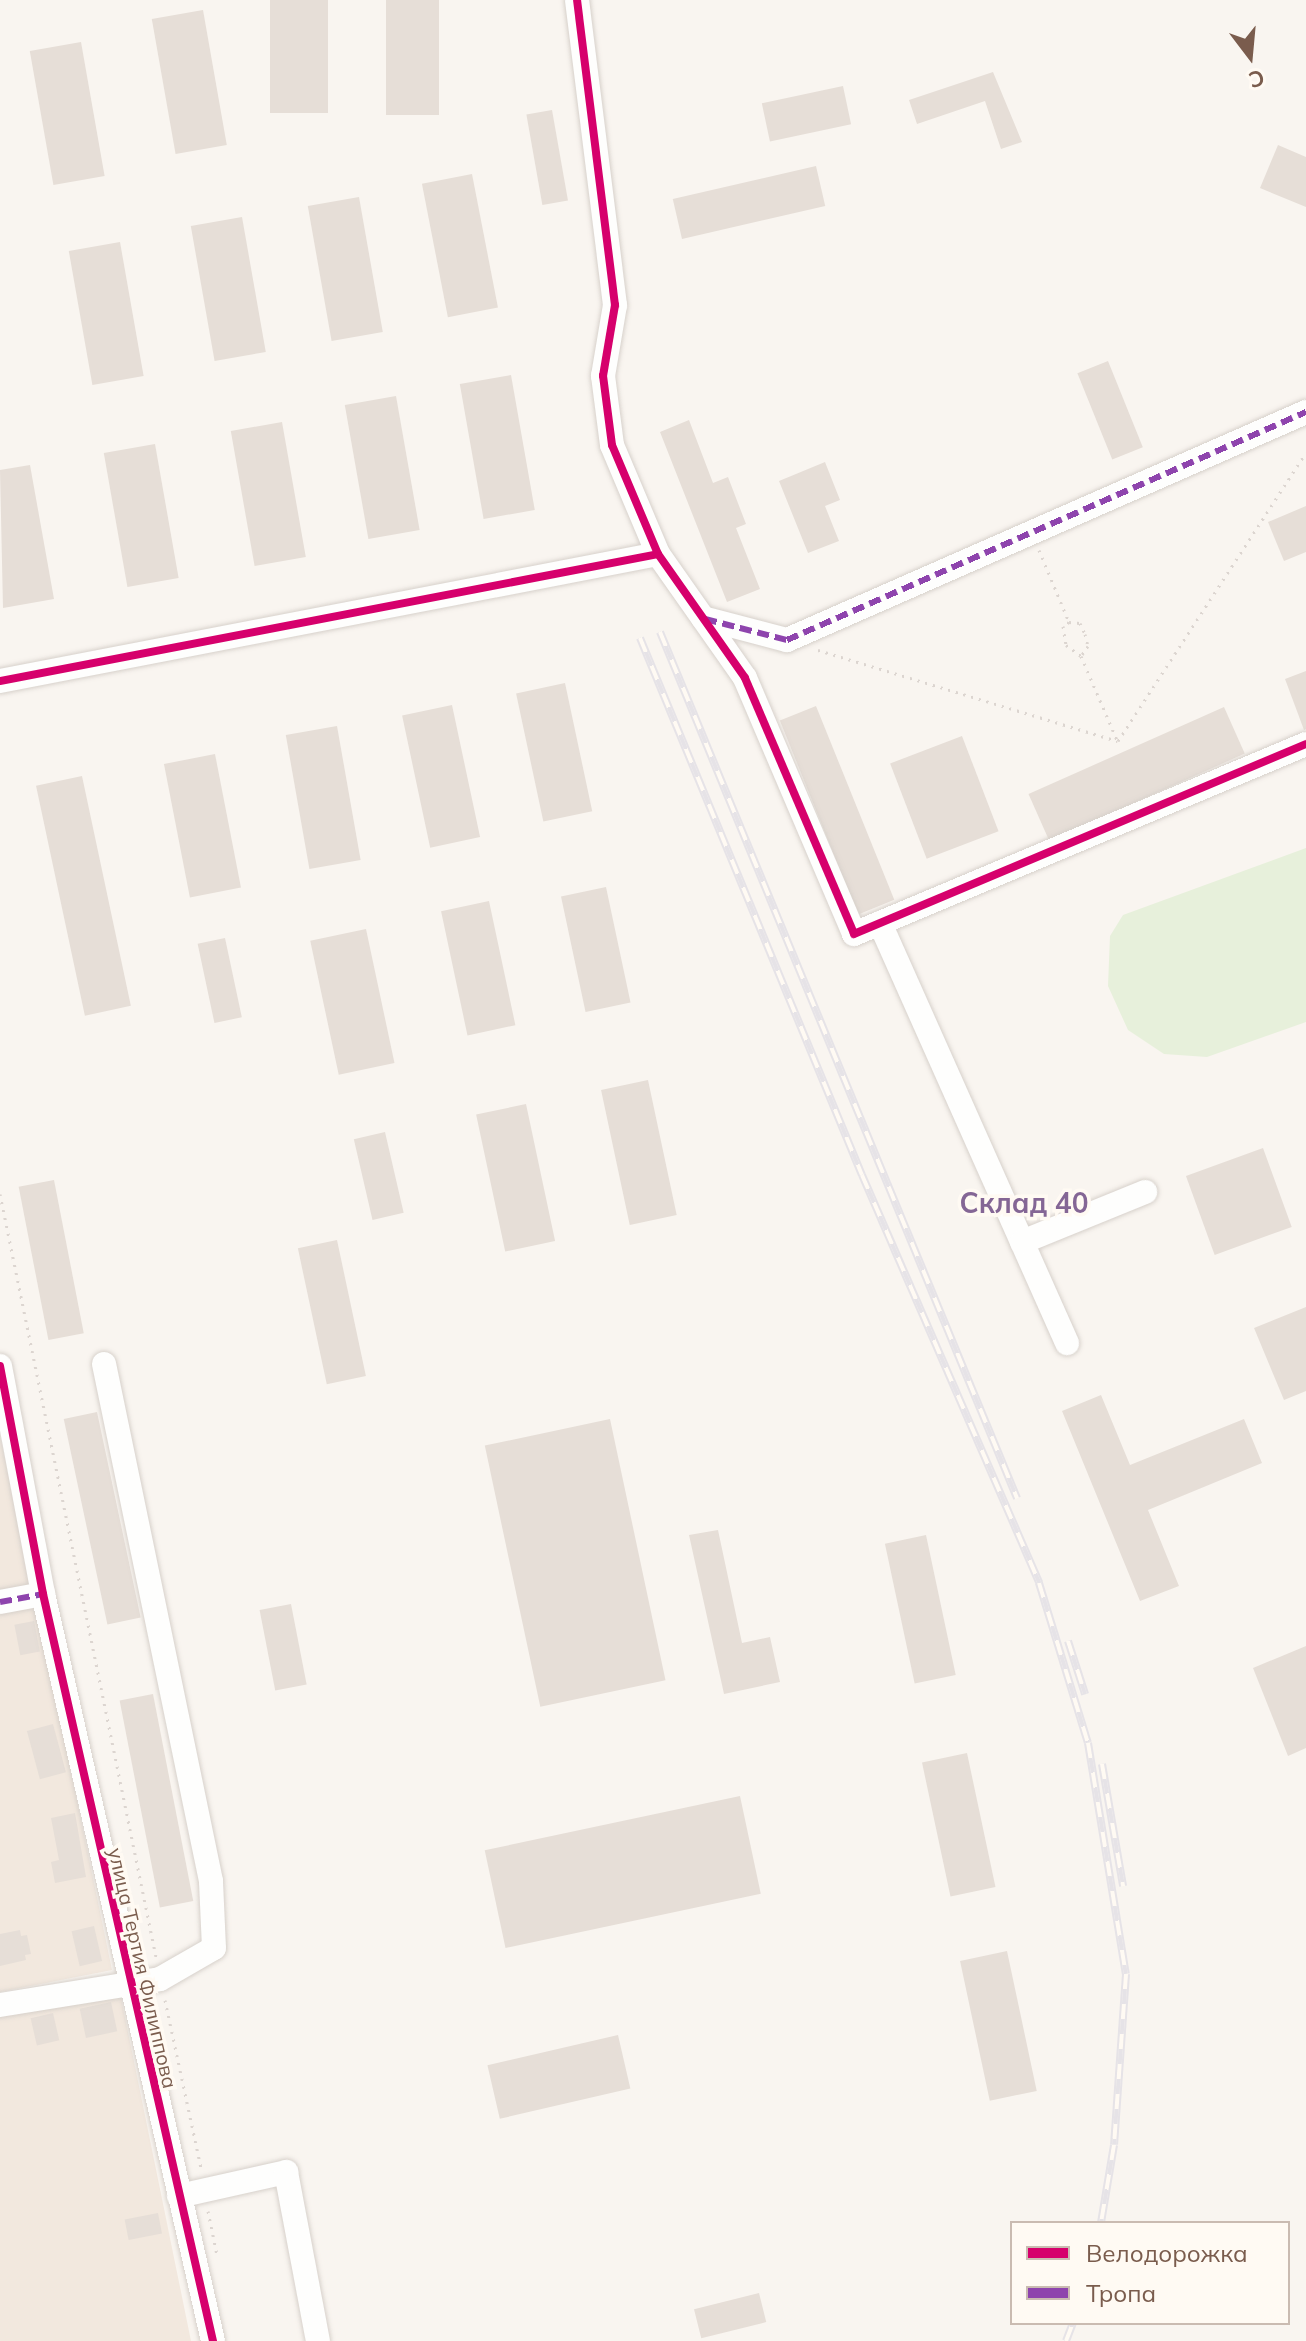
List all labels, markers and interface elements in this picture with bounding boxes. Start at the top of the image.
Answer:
north arrow [1210,16,1290,96]
text: С [1246,64,1268,95]
district label: Склад 40 [960,1186,1088,1220]
street label: улица Тертия Филиппова [104,1845,182,2091]
legend [1010,2221,1290,2325]
text: Велодорожка [1086,2238,1248,2268]
text: Тропа [1086,2278,1156,2308]

